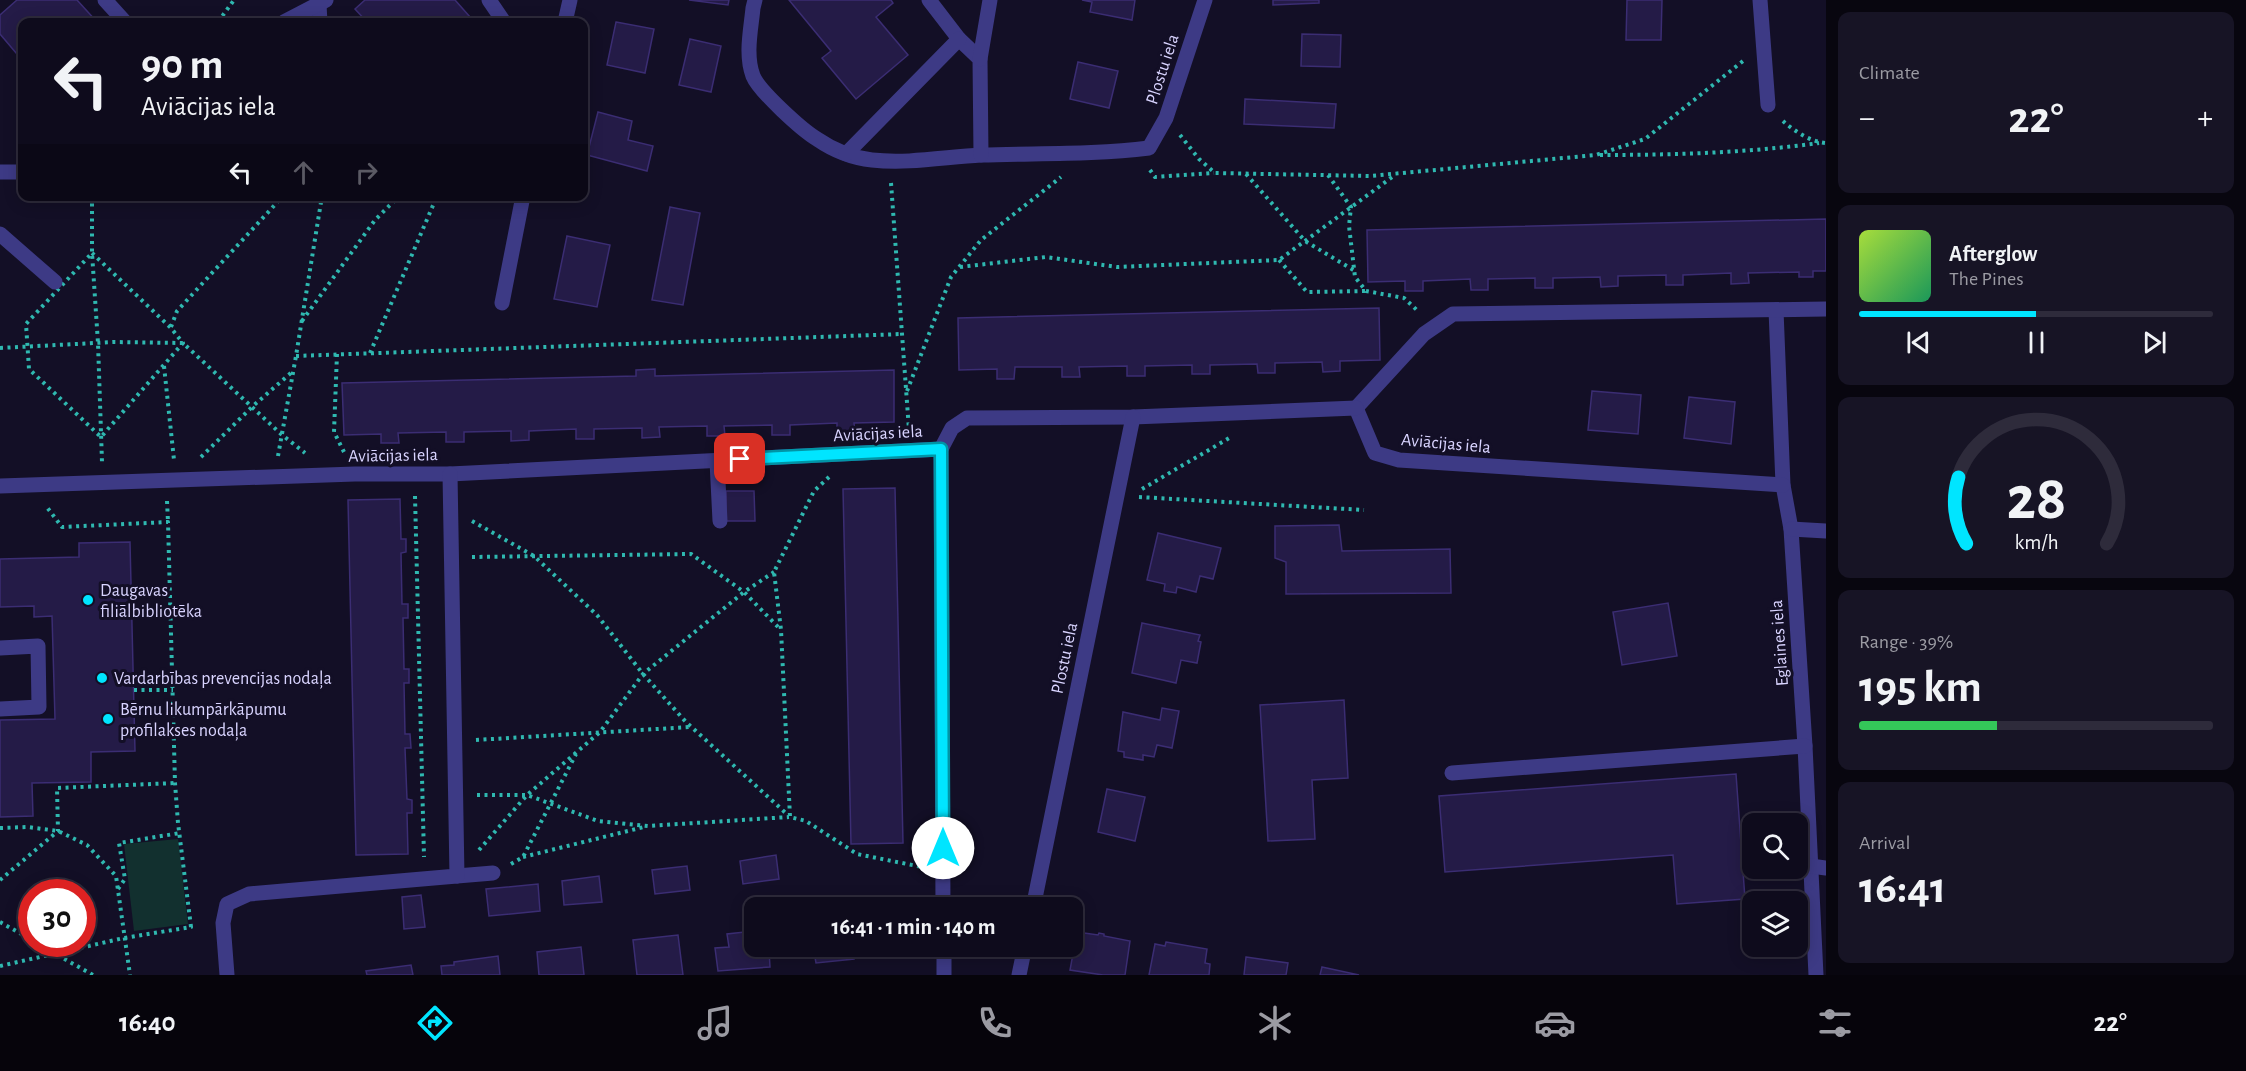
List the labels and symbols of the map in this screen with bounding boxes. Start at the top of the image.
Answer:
street label: Plostu iela [1143,32,1183,107]
street label: Aviācijas iela [833,423,923,445]
street label: Aviācijas iela [1400,431,1491,457]
pin [714,433,765,484]
street label: Aviācijas iela [348,446,438,466]
place label: Daugavas filiālbibliotēka [100,582,202,621]
marker: Daugavas filiālbibliotēka [81,593,95,607]
street label: Eglaines iela [1768,599,1792,687]
street label: Plostu iela [1049,621,1081,696]
place label: Vardarbības prevencijas nodaļa [114,670,332,689]
marker: Vardarbības prevencijas nodaļa [95,671,109,685]
place label: Bērnu likumpārkāpumu profilakses nodaļa [120,701,286,741]
marker: Bērnu likumpārkāpumu profilakses nodaļa [101,712,115,726]
position arrow [911,816,975,880]
speed limit sign: 30 [18,879,96,957]

